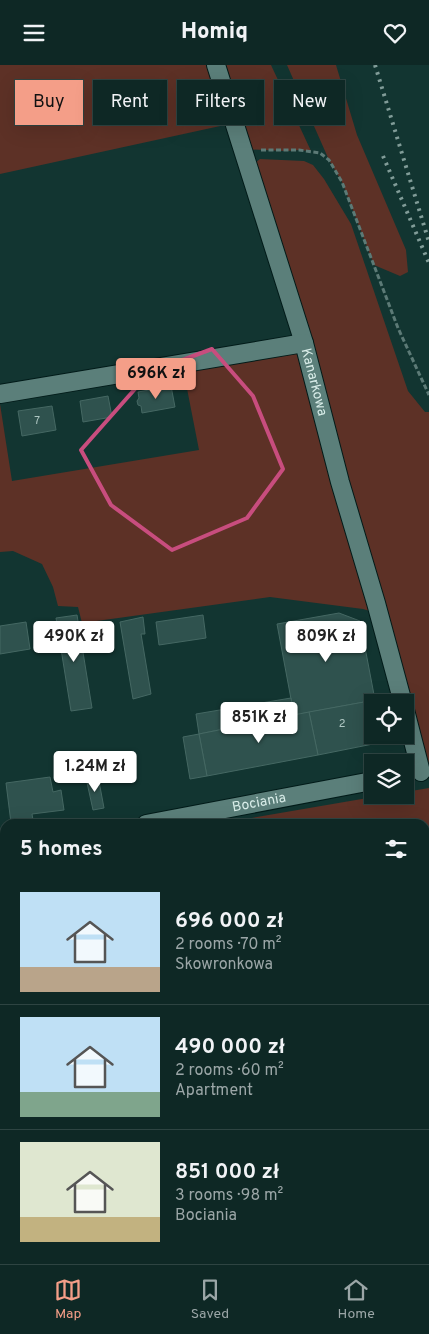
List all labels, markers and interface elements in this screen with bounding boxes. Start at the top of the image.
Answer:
icon: menu [20,19,48,47]
text: Homiq [181,19,248,46]
icon: heart [381,19,409,47]
chip: Buy [15,80,83,125]
chip: Rent [93,80,167,125]
chip: Filters [177,80,264,125]
chip: New [274,80,345,125]
street label: Kanarkowa [297,346,331,418]
pin: 696K zł [110,357,202,400]
text: 696K zł [127,364,185,384]
house number: 7 [34,414,40,428]
pin: 490K zł [28,621,120,663]
pin: 809K zł [280,621,372,663]
text: 490K zł [44,627,104,647]
text: 809K zł [297,627,355,647]
map controls [364,694,414,804]
button: locate [364,694,414,744]
pin: 851K zł [213,701,305,744]
text: 851K zł [232,708,286,728]
house number: 2 [339,717,345,731]
pin: 1.24M zł [43,751,147,793]
button: layers [364,754,414,804]
text: 1.24M zł [65,757,125,777]
street label: Bociania [231,789,287,816]
icon: filters [382,835,410,863]
text: 5 homes [20,836,103,863]
text: 696 000 zł [175,908,283,935]
icon: home [60,912,120,972]
text: 2 rooms · 70 m² [175,935,282,955]
text: Skowronkowa [175,955,273,975]
text: 490 000 zł [175,1034,285,1061]
icon: home [60,1037,120,1097]
text: 2 rooms · 60 m² [175,1061,284,1081]
text: Apartment [175,1081,253,1101]
text: 851 000 zł [175,1159,279,1186]
icon: home [60,1162,120,1222]
text: 3 rooms · 98 m² [175,1186,283,1206]
text: Bociania [175,1206,237,1226]
tab: Map [54,1276,82,1323]
tab: Saved [191,1276,229,1323]
tab: Home [338,1276,375,1323]

